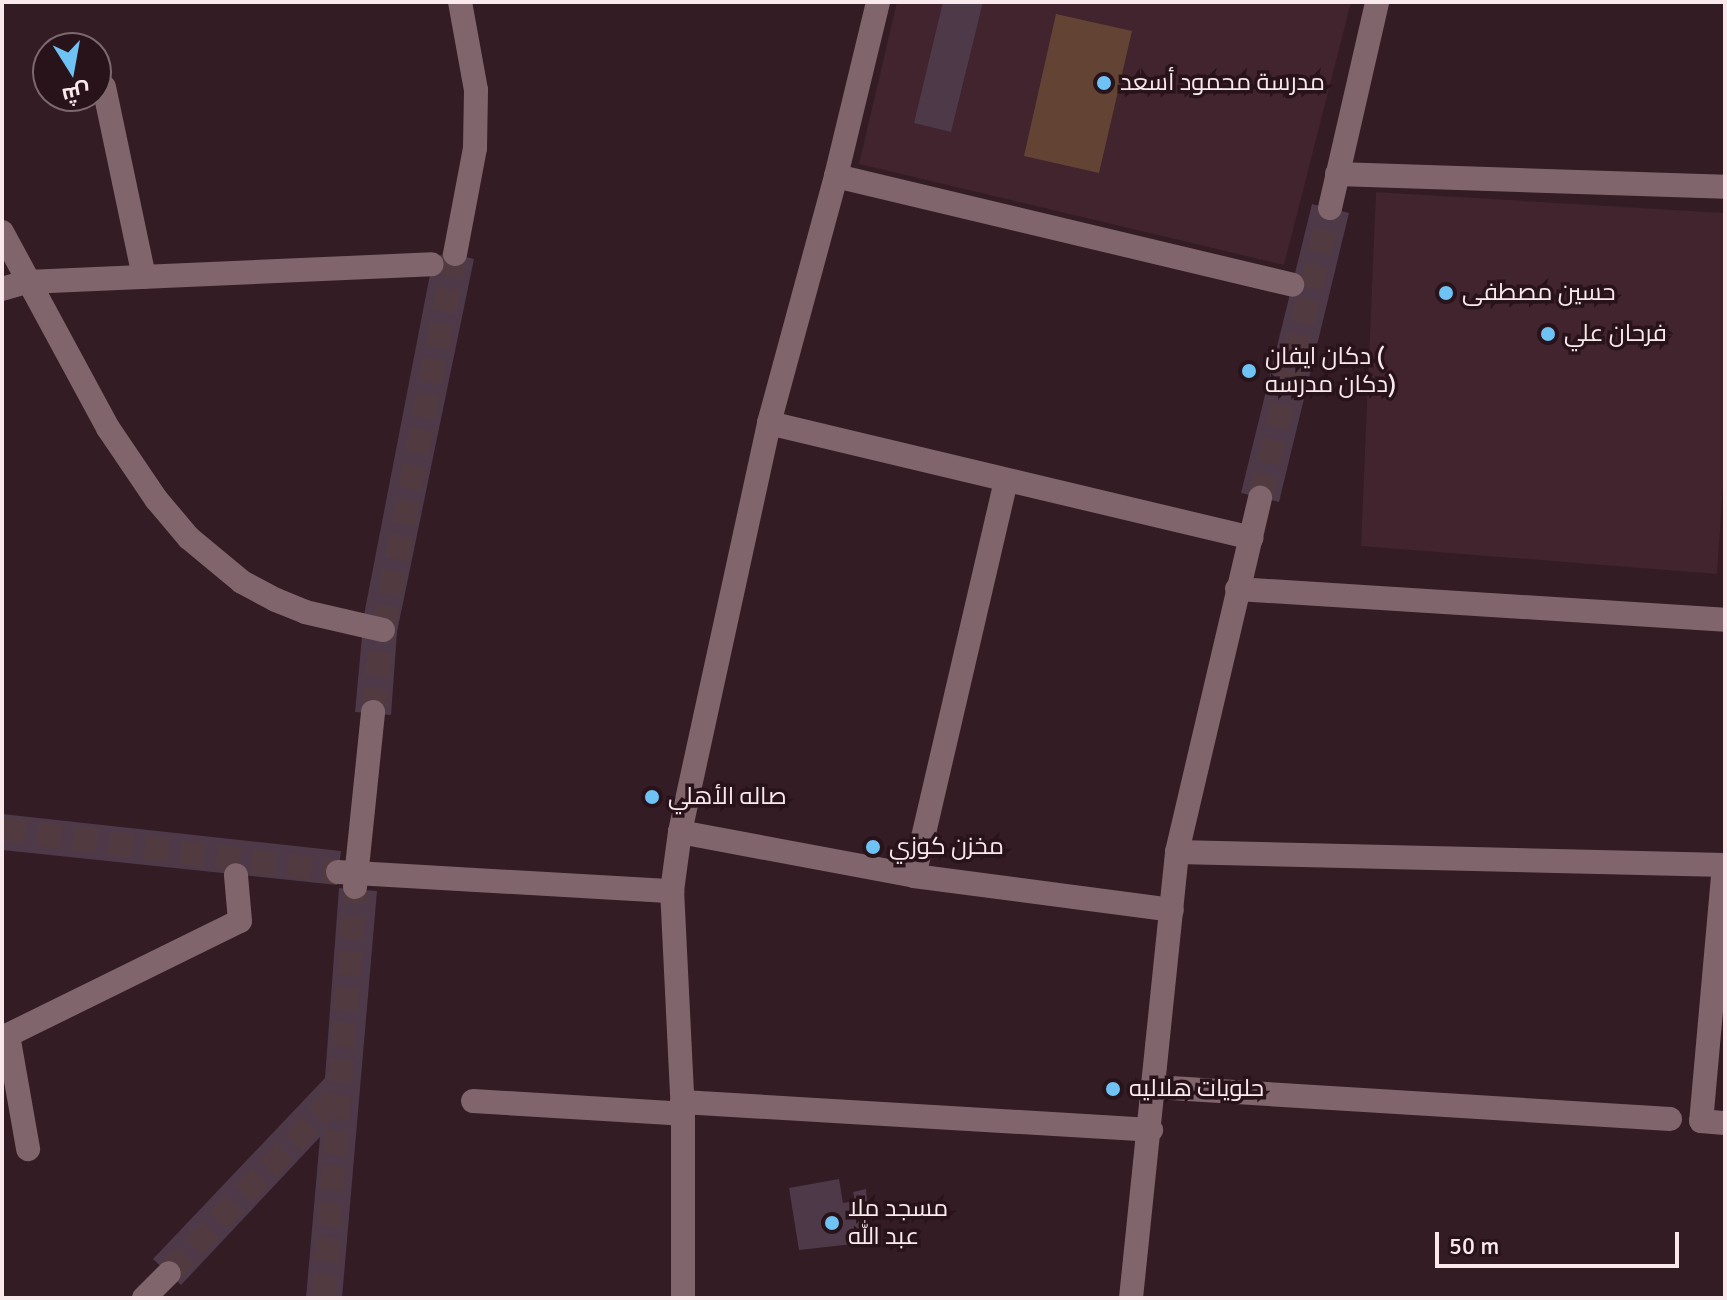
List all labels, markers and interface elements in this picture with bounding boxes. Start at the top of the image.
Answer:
north arrow [32,32,112,112]
place label: مدرسة محمود أسعد [1120,69,1325,97]
marker: مدرسة محمود أسعد [1095,74,1113,92]
text: ش [60,78,93,110]
place label: حسين مصطفى [1462,279,1615,307]
marker: حسين مصطفى [1437,284,1455,302]
place label: فرحان علي [1564,320,1667,348]
marker: فرحان علي [1539,325,1557,343]
place label: دكان ايفان ( دكان مدرسه) [1265,343,1396,399]
marker: دكان ايفان ( دكان مدرسه) [1240,362,1258,380]
place label: صاله الأهلي [668,783,787,811]
marker: صاله الأهلي [643,788,661,806]
place label: مخزن كوزي [889,833,1004,861]
marker: مخزن كوزي [864,838,882,856]
place label: حلويات هلاليه [1129,1075,1264,1103]
marker: حلويات هلاليه [1104,1080,1122,1098]
place label: مسجد ملا عبد الله [848,1195,948,1251]
marker: مسجد ملا عبد الله [823,1214,841,1232]
scale bar [1439,1216,1683,1266]
text: 50 m [1449,1231,1499,1261]

